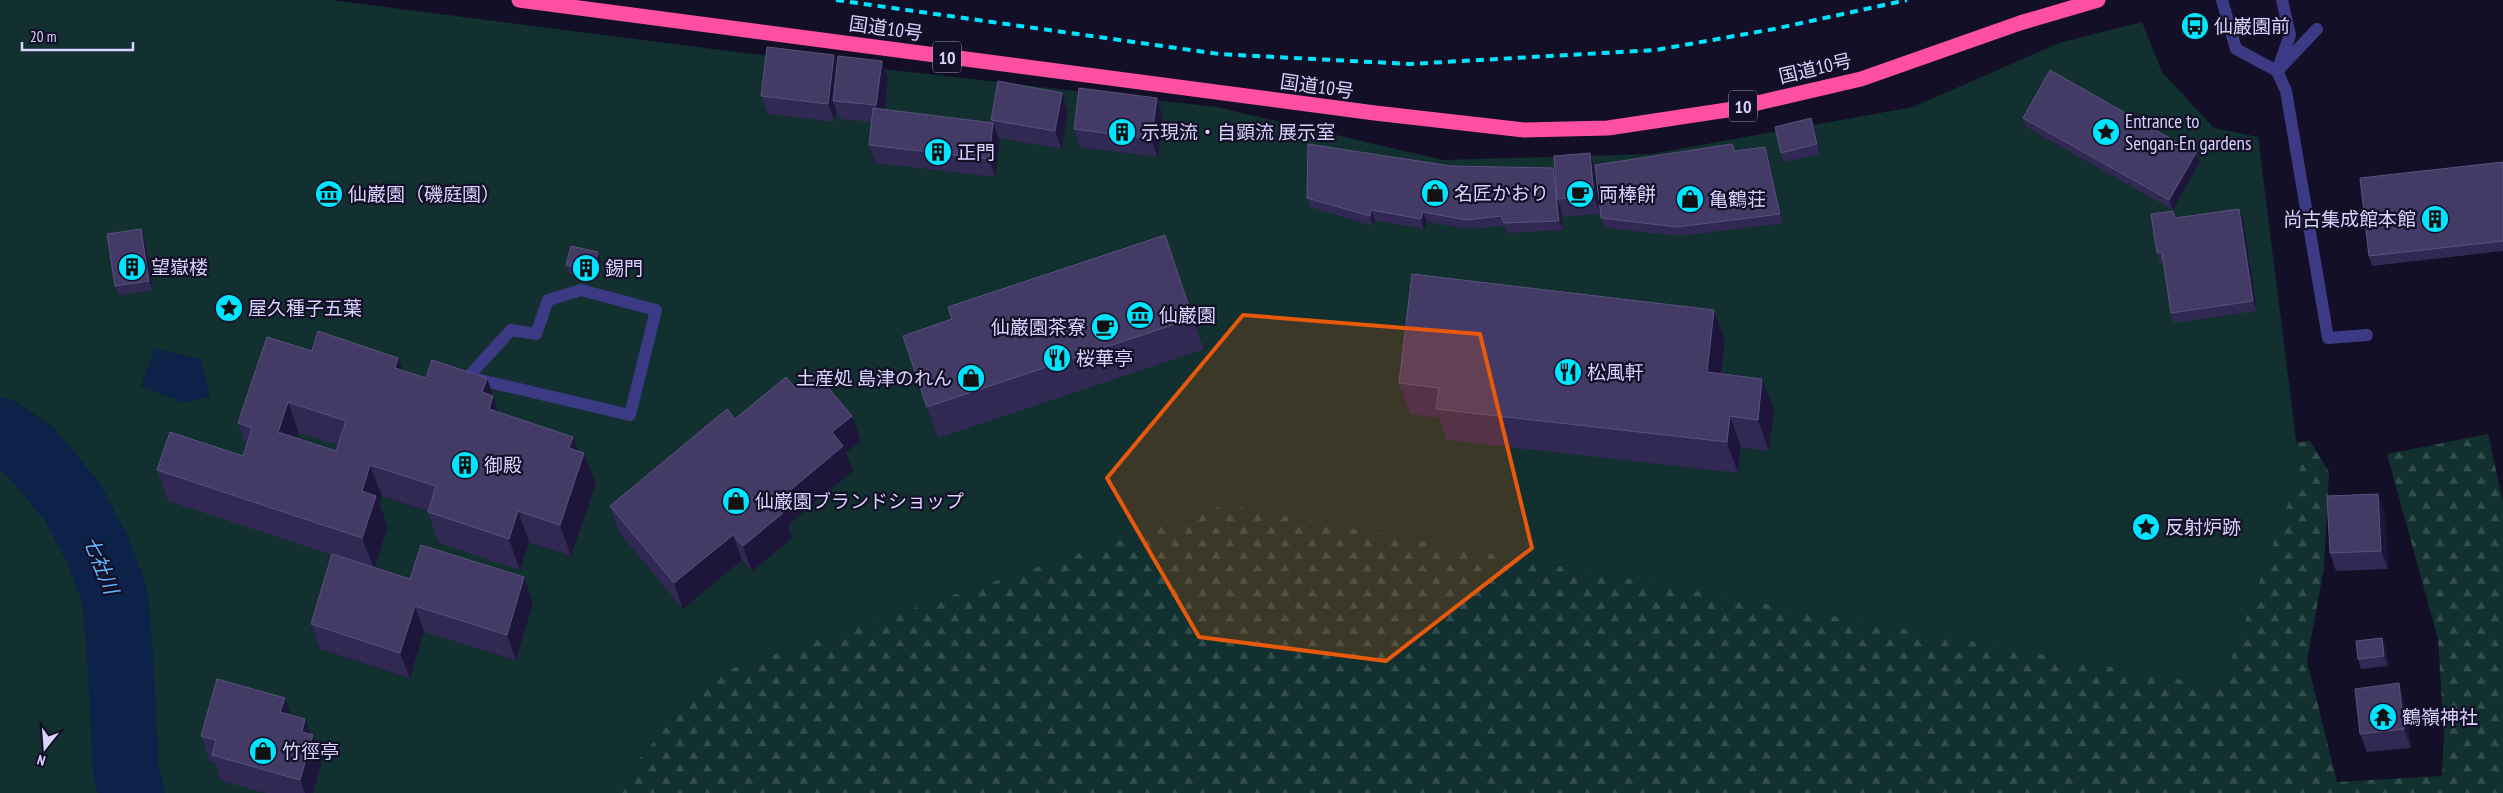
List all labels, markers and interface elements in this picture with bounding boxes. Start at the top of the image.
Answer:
street label: 国道10号 [848,11,924,45]
bus stop icon: 仙巌園前 [2180,11,2210,41]
place label: 仙巌園前 [2214,14,2290,38]
scale bar [22,20,134,52]
text: 20 m [30,27,56,46]
road number: 10 [933,42,961,72]
street label: 国道10号 [1776,48,1854,88]
street label: 国道10号 [1279,69,1355,103]
road number: 10 [1729,90,1757,122]
place label: Entrance to Sengan-En gardens [2125,109,2251,155]
building icon: 示現流・自顕流 展示室 [1107,117,1137,147]
place icon: Entrance to Sengan-En gardens [2091,117,2121,147]
place label: 示現流・自顕流 展示室 [1141,120,1335,144]
building icon: 正門 [923,137,953,167]
place label: 正門 [957,140,995,164]
shop icon: 名匠かおり [1420,178,1450,208]
museum icon: 仙巌園（磯庭園） [314,179,344,209]
cafe icon: 両棒餅 [1565,179,1595,209]
place label: 名匠かおり [1454,181,1549,205]
place label: 仙巌園（磯庭園） [348,182,500,206]
place label: 両棒餅 [1599,182,1656,206]
shop icon: 亀鶴荘 [1675,184,1705,214]
place label: 亀鶴荘 [1709,187,1766,211]
building icon: 尚古集成館本館 [2420,204,2450,234]
place label: 尚古集成館本館 [2283,207,2416,231]
building icon: 望嶽楼 [117,252,147,282]
building icon: 錫門 [571,253,601,283]
place label: 望嶽楼 [151,255,208,279]
place label: 錫門 [605,256,643,280]
place icon: 屋久種子五葉 [214,293,244,323]
place label: 屋久種子五葉 [248,296,362,320]
museum icon: 仙巌園 [1125,300,1155,330]
place label: 仙巌園 [1159,303,1216,327]
cafe icon: 仙巌園茶寮 [1090,312,1120,342]
place label: 仙巌園茶寮 [991,315,1086,339]
restaurant icon: 桜華亭 [1042,343,1072,373]
place label: 桜華亭 [1076,346,1133,370]
restaurant icon: 松風軒 [1553,357,1583,387]
place label: 松風軒 [1587,360,1644,384]
shop icon: 土産処 島津のれん [956,363,986,393]
place label: 土産処 島津のれん [796,366,952,390]
building icon: 御殿 [450,450,480,480]
place label: 御殿 [484,453,522,477]
shop icon: 仙巌園ブランドショップ [721,486,751,516]
place label: 仙巌園ブランドショップ [755,489,964,513]
place icon: 反射炉跡 [2131,512,2161,542]
place label: 反射炉跡 [2165,515,2241,539]
water label: 七社川 [78,532,125,600]
temple icon: 鶴嶺神社 [2368,702,2398,732]
place label: 鶴嶺神社 [2402,705,2478,729]
north arrow [20,723,70,773]
shop icon: 竹徑亭 [248,736,278,766]
place label: 竹徑亭 [282,739,339,763]
text: N [35,751,47,770]

